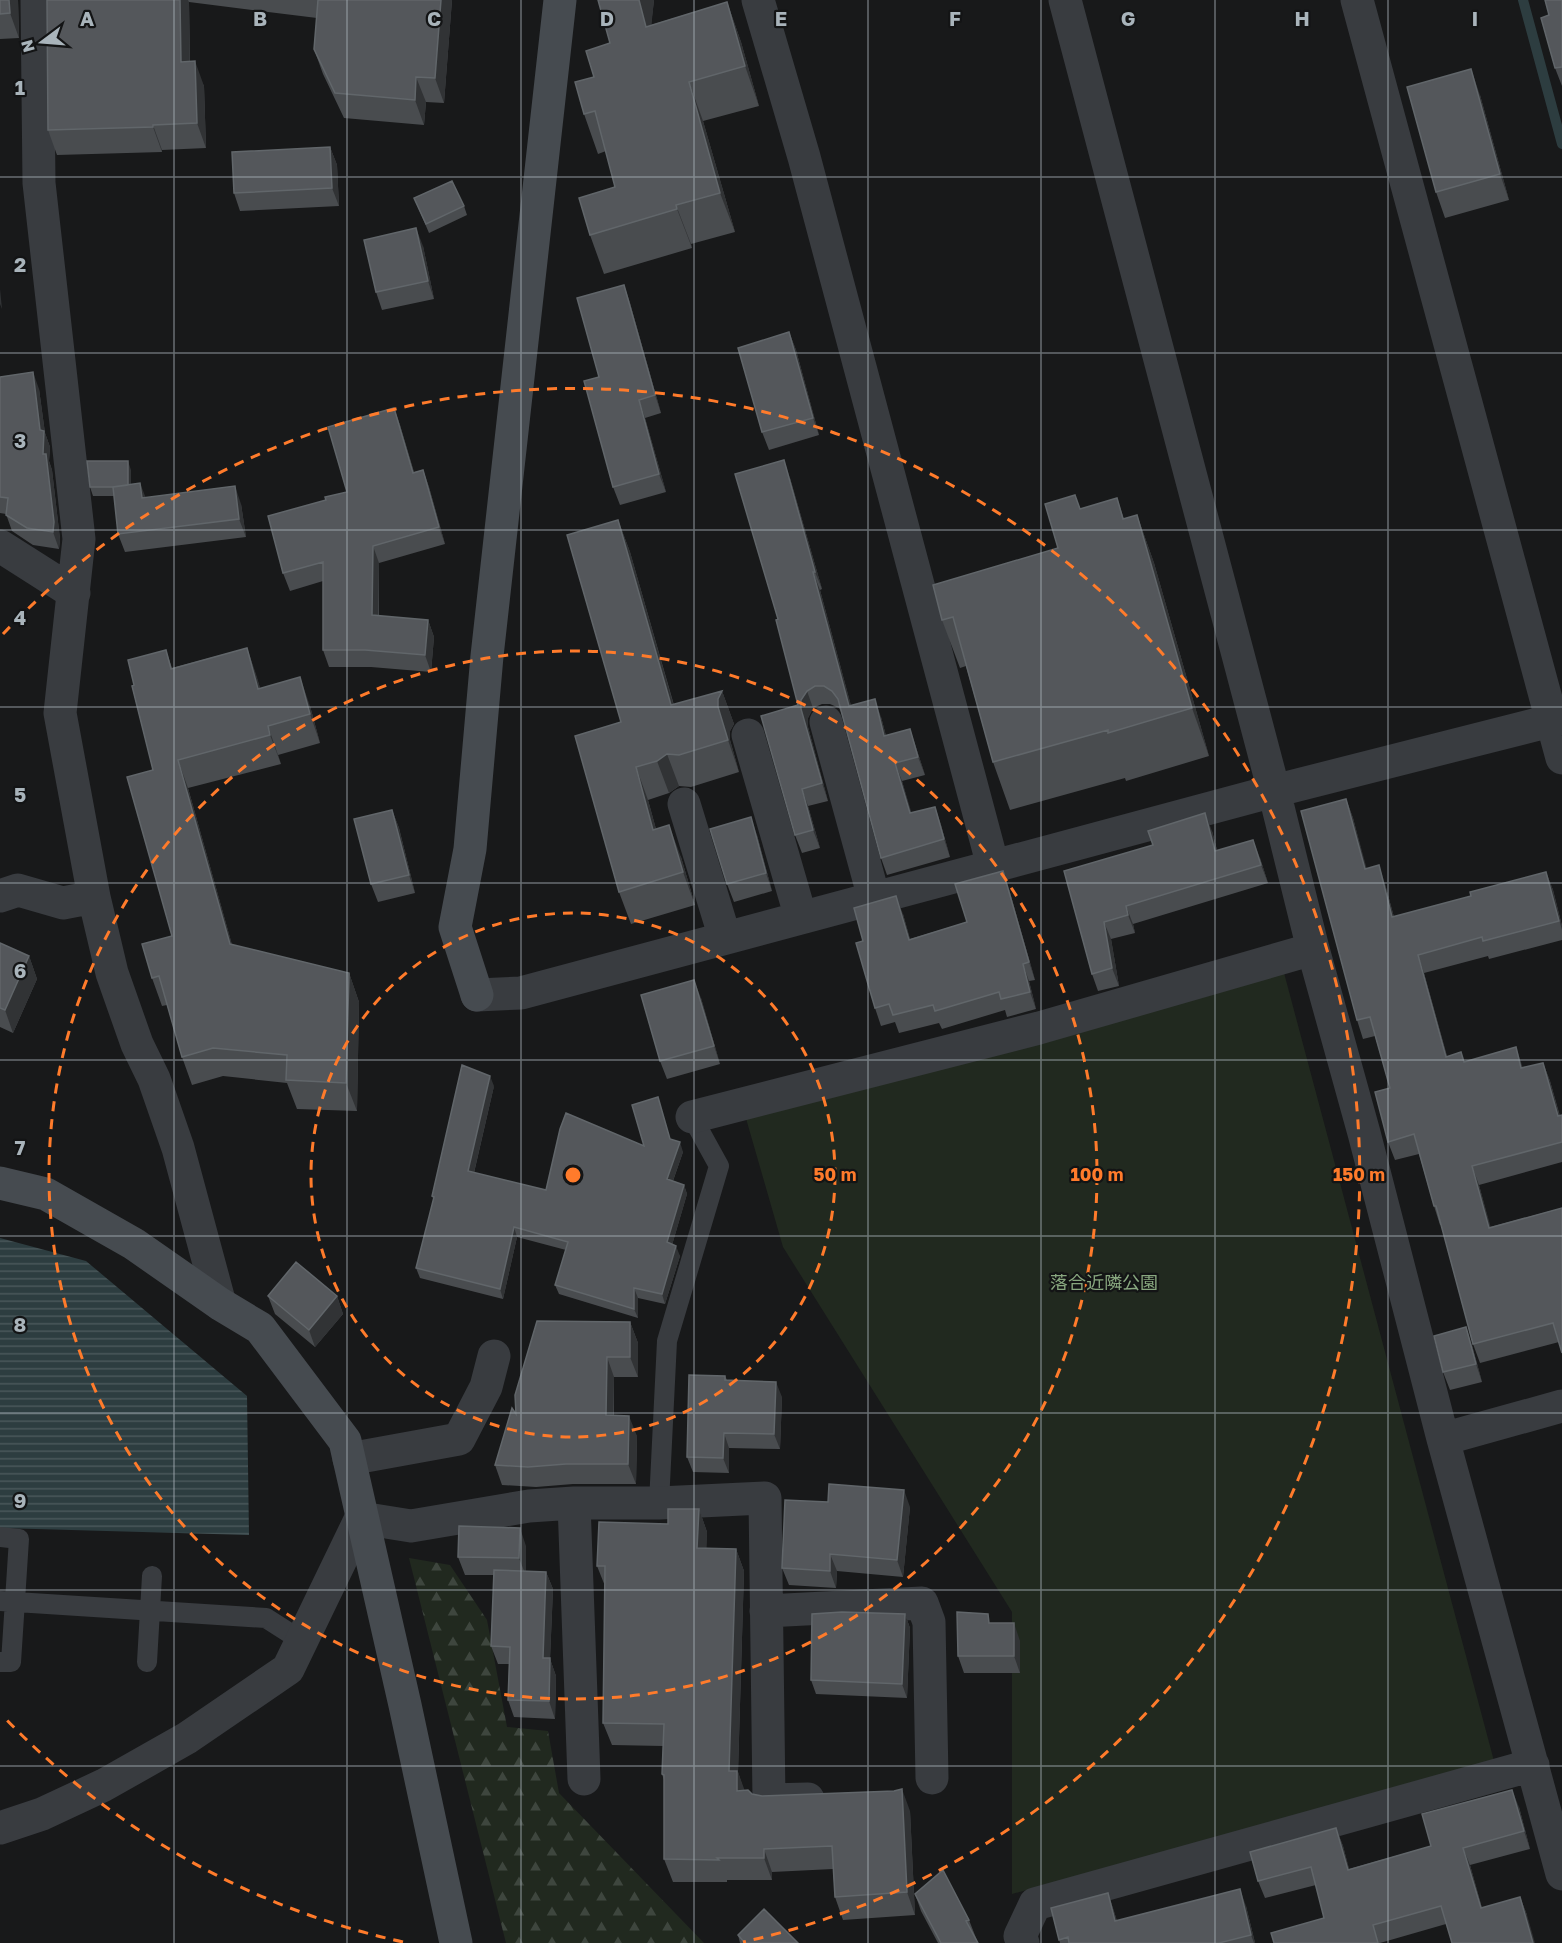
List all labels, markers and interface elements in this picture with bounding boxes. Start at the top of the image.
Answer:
text: A [80,6,94,30]
text: B [253,6,267,30]
text: C [427,6,441,30]
text: D [600,6,614,30]
text: E [775,6,787,30]
text: F [949,6,961,30]
text: G [1121,6,1135,30]
text: H [1294,6,1310,30]
text: I [1472,6,1478,30]
north arrow [12,12,72,72]
text: N [16,38,39,55]
text: 1 [15,75,25,99]
text: 2 [14,252,26,276]
text: 3 [14,428,26,452]
text: 4 [14,605,26,629]
text: 5 [14,782,26,806]
text: 6 [14,958,26,982]
text: 7 [15,1135,26,1159]
text: 50 m [814,1163,856,1185]
text: 100 m [1071,1163,1123,1185]
text: 150 m [1333,1163,1385,1185]
centre of rings [563,1165,583,1185]
park label: 落合近隣公園 [1050,1271,1158,1293]
text: 8 [14,1312,26,1336]
text: 9 [14,1488,26,1512]

